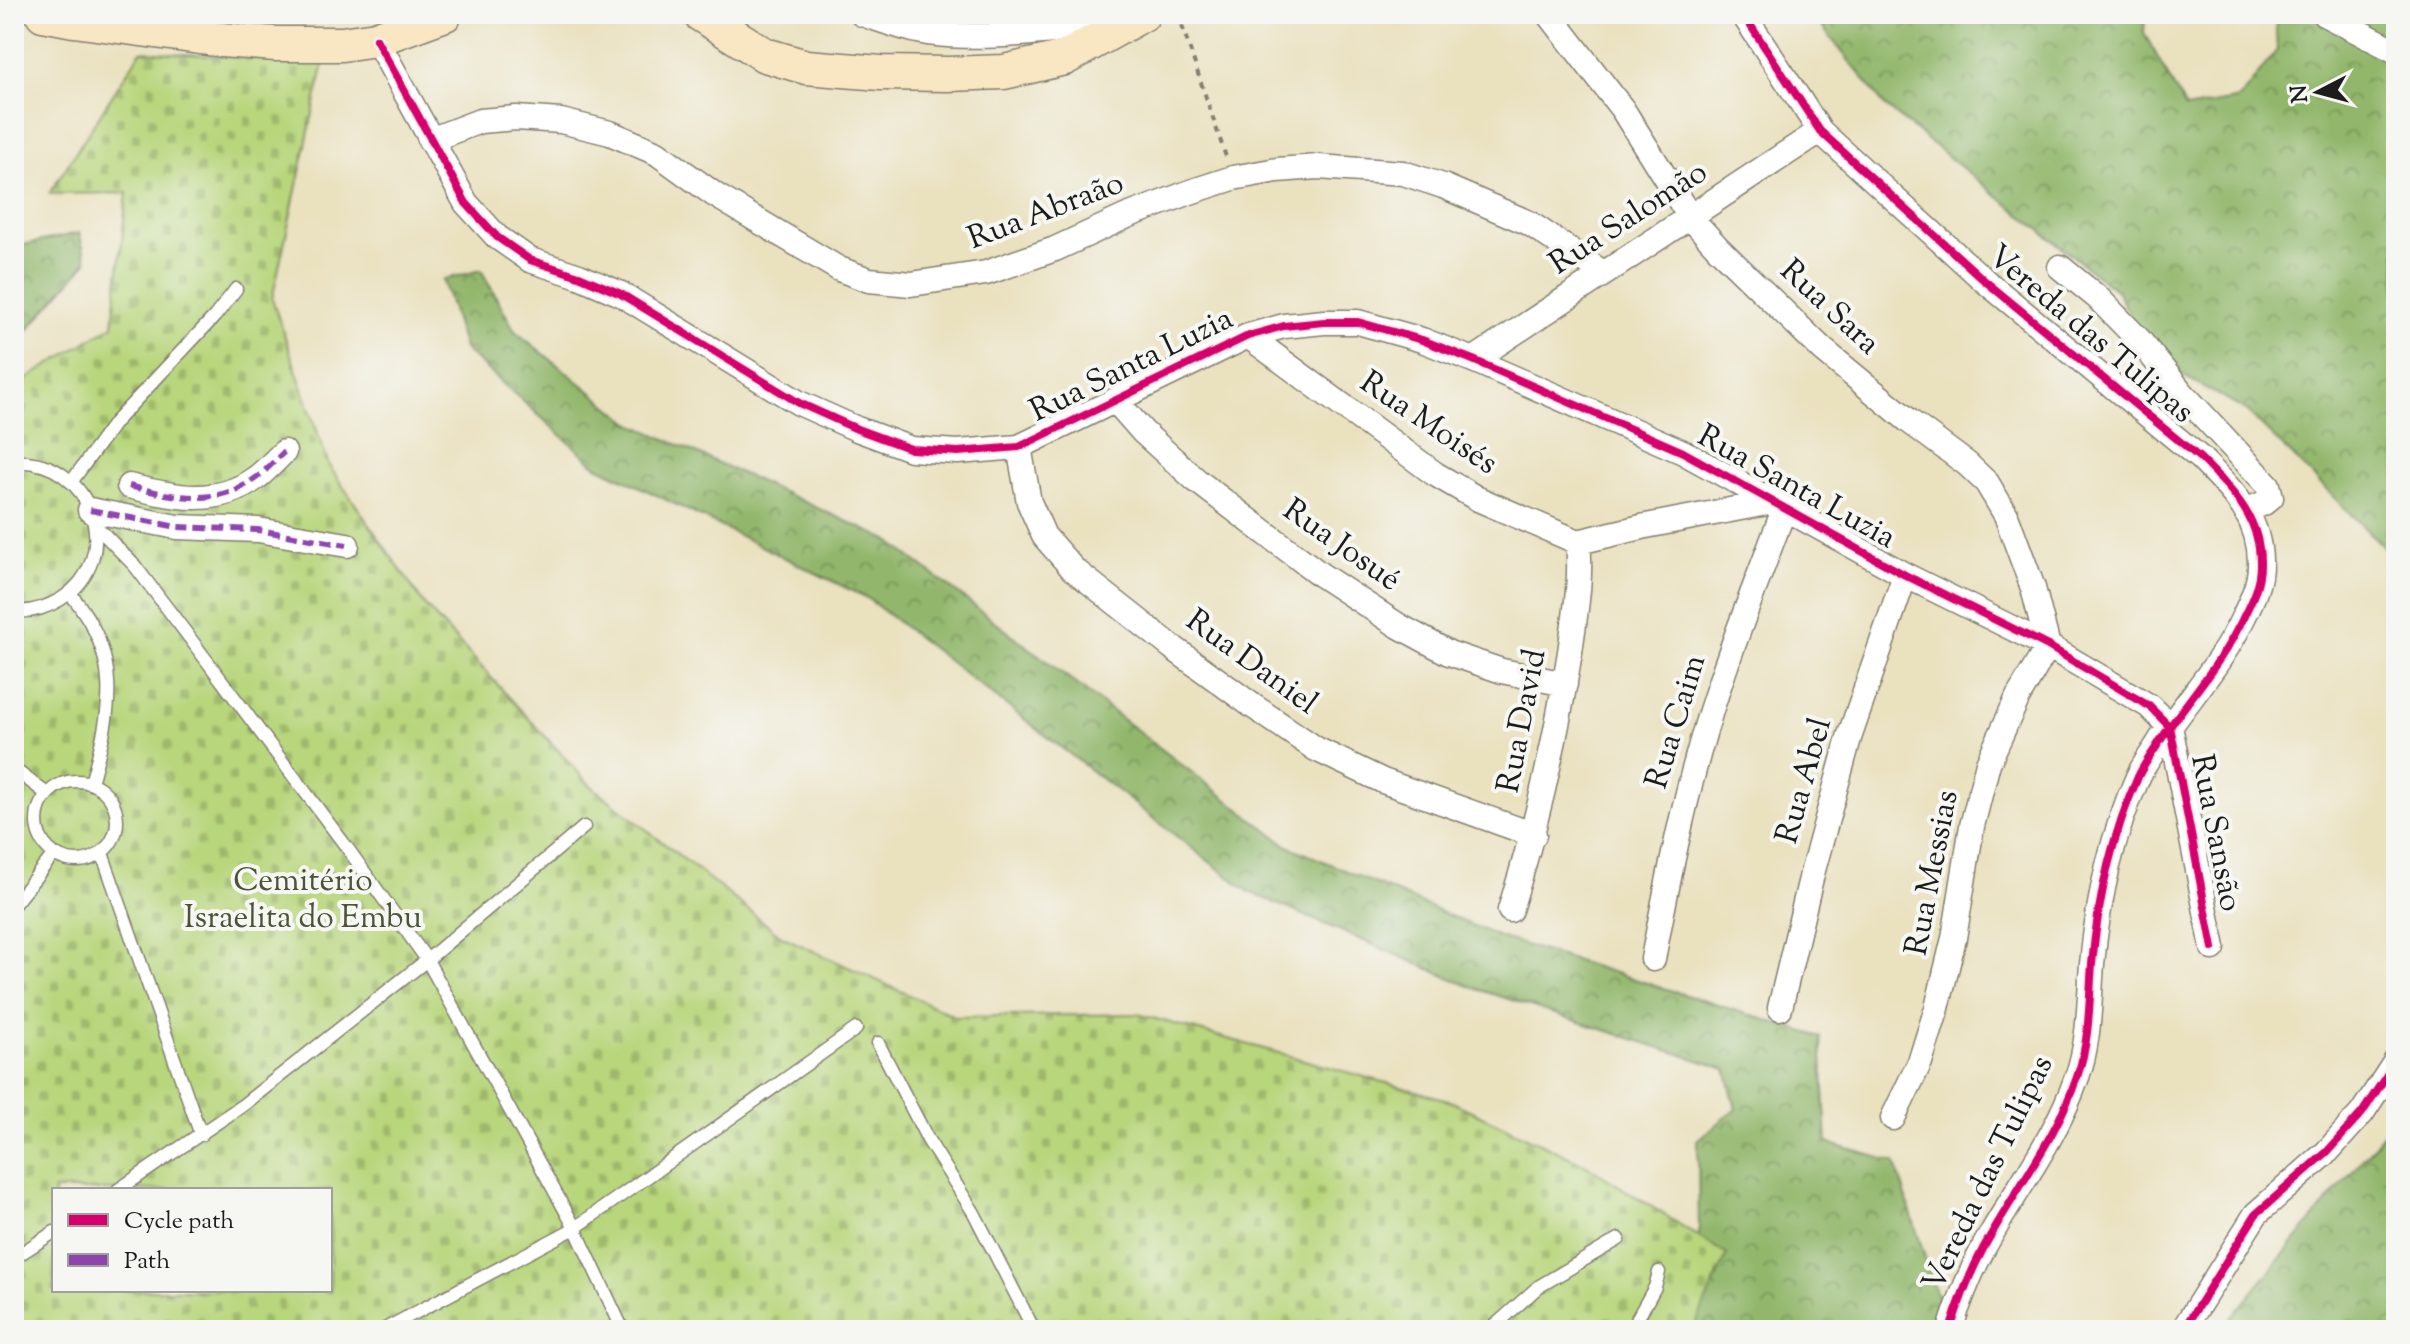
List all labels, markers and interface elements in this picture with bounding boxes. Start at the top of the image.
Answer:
north arrow [2278,52,2358,132]
text: N [2284,83,2318,104]
street label: Rua Salomão [1541,151,1717,287]
street label: Rua Abraão [961,161,1131,263]
street label: Vereda das Tulipas [1977,235,2203,435]
street label: Rua Sara [1769,250,1890,367]
street label: Rua Santa Luzia [1023,297,1241,435]
street label: Rua Moisés [1350,361,1506,487]
street label: Rua Santa Luzia [1688,414,1904,562]
street label: Rua Josué [1273,489,1409,603]
street label: Rua Daniel [1175,599,1327,727]
street label: Rua David [1487,645,1559,797]
street label: Rua Caim [1635,649,1719,795]
street label: Rua Abel [1765,713,1845,849]
street label: Rua Sansão [2177,750,2253,916]
street label: Rua Messias [1894,786,1972,960]
park label: Cemitério Israelita do Embu [184,859,422,942]
street label: Vereda das Tulipas [1912,1048,2066,1300]
legend [52,1188,332,1292]
text: Cycle path [124,1205,234,1239]
text: Path [124,1245,170,1279]

